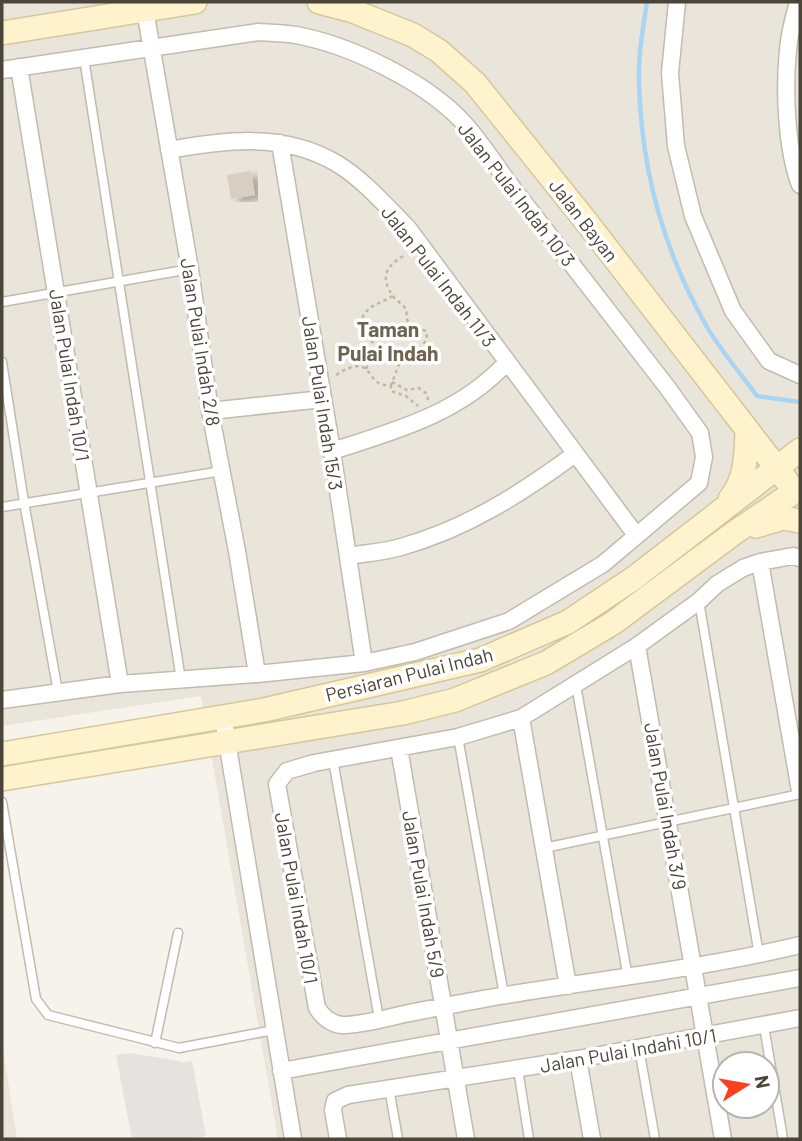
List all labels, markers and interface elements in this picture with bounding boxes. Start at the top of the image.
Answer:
street label: Jalan Pulai Indah 10/3 [453,117,581,271]
street label: Jalan Bayan [545,174,623,266]
street label: Jalan Pulai Indah 11/3 [377,201,501,351]
street label: Jalan Pulai Indah 2/8 [176,256,226,428]
street label: Jalan Pulai Indah 10/1 [45,287,95,463]
street label: Jalan Pulai Indah 15/3 [298,314,348,492]
district label: Taman Pulai Indah [337,316,439,365]
street label: Persiaran Pulai Indah [323,642,495,706]
street label: Jalan Pulai Indah 3/9 [640,721,692,891]
street label: Jalan Pulai Indah 5/9 [398,809,450,979]
street label: Jalan Pulai Indah 10/1 [271,810,323,986]
street label: Jalan Pulai Indahi 10/1 [538,1023,718,1077]
north arrow [711,1050,781,1120]
text: N [751,1073,776,1090]

